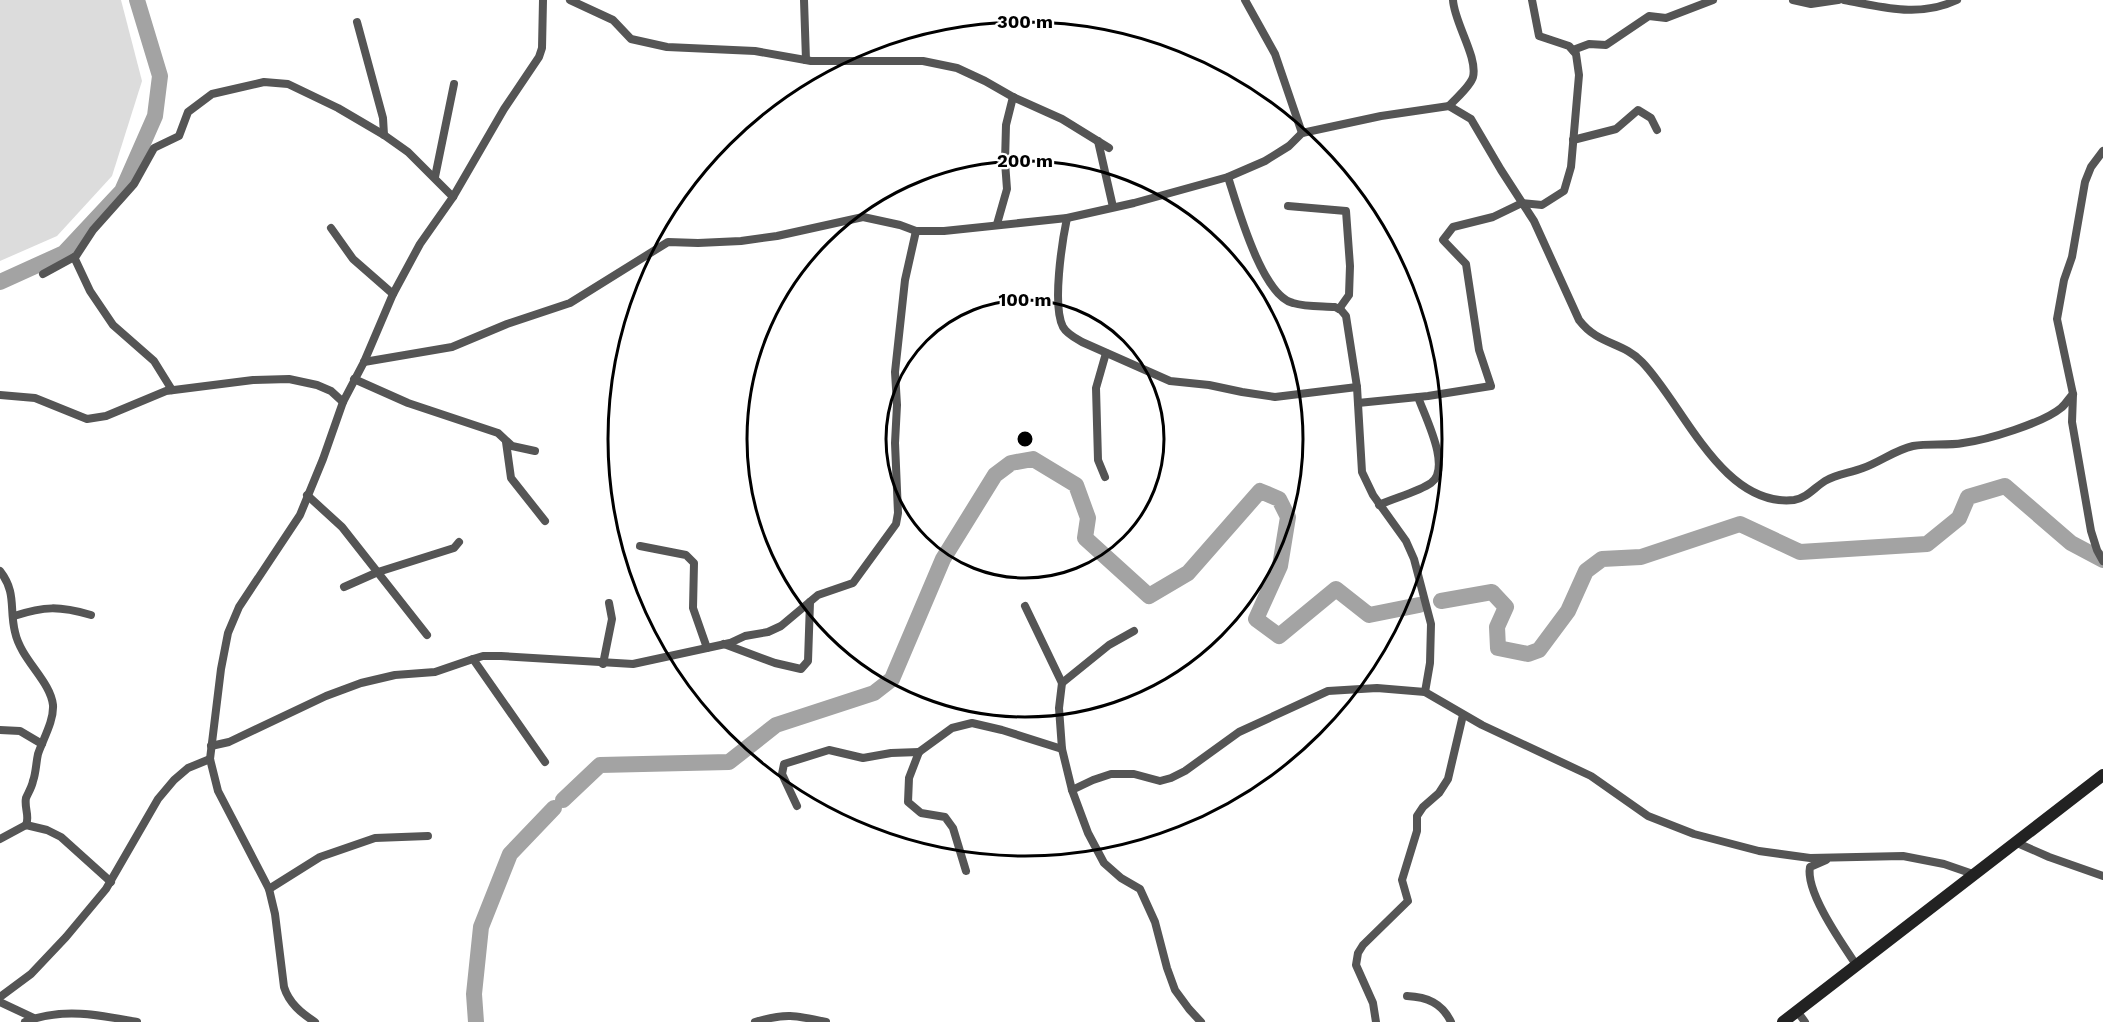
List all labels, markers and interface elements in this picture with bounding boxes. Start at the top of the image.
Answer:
text: 300 m [997,11,1053,32]
text: 200 m [997,150,1053,171]
text: 100 m [998,289,1052,310]
centre of rings [1015,429,1035,449]

